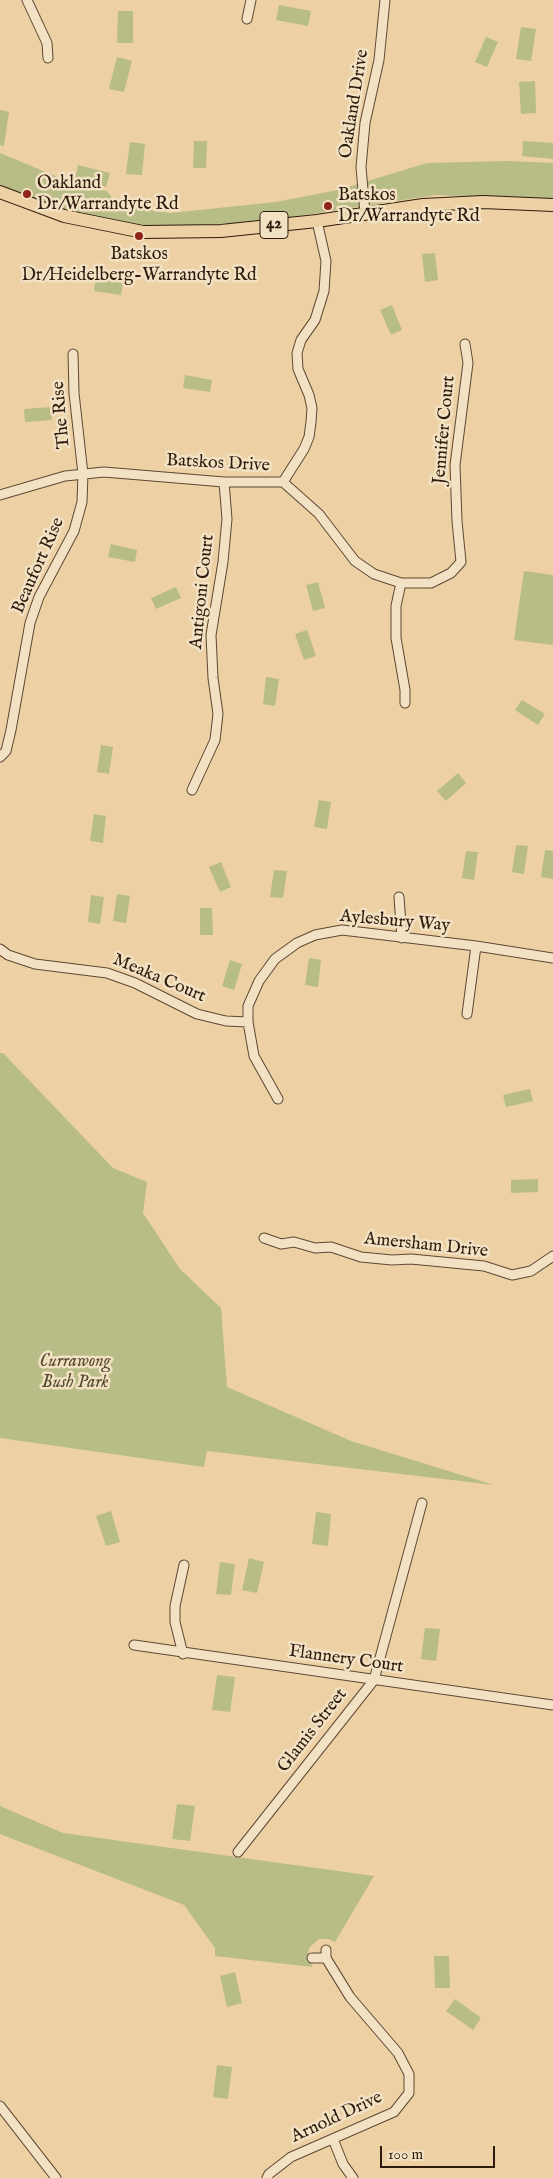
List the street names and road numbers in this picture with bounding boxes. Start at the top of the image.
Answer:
street label: Oakland Drive [336,48,374,160]
road number: 42 [260,212,288,238]
street label: Jennifer Court [429,375,461,485]
street label: The Rise [48,380,76,450]
street label: Batskos Drive [166,451,270,477]
street label: Beaufort Rise [8,515,70,617]
street label: Antigoni Court [186,534,220,650]
street label: Aylesbury Way [339,906,451,938]
street label: Meaka Court [109,950,209,1008]
street label: Amersham Drive [363,1229,489,1263]
street label: Flannery Court [287,1641,405,1679]
street label: Glamis Street [273,1685,353,1777]
street label: Arnold Drive [288,2087,386,2149]

